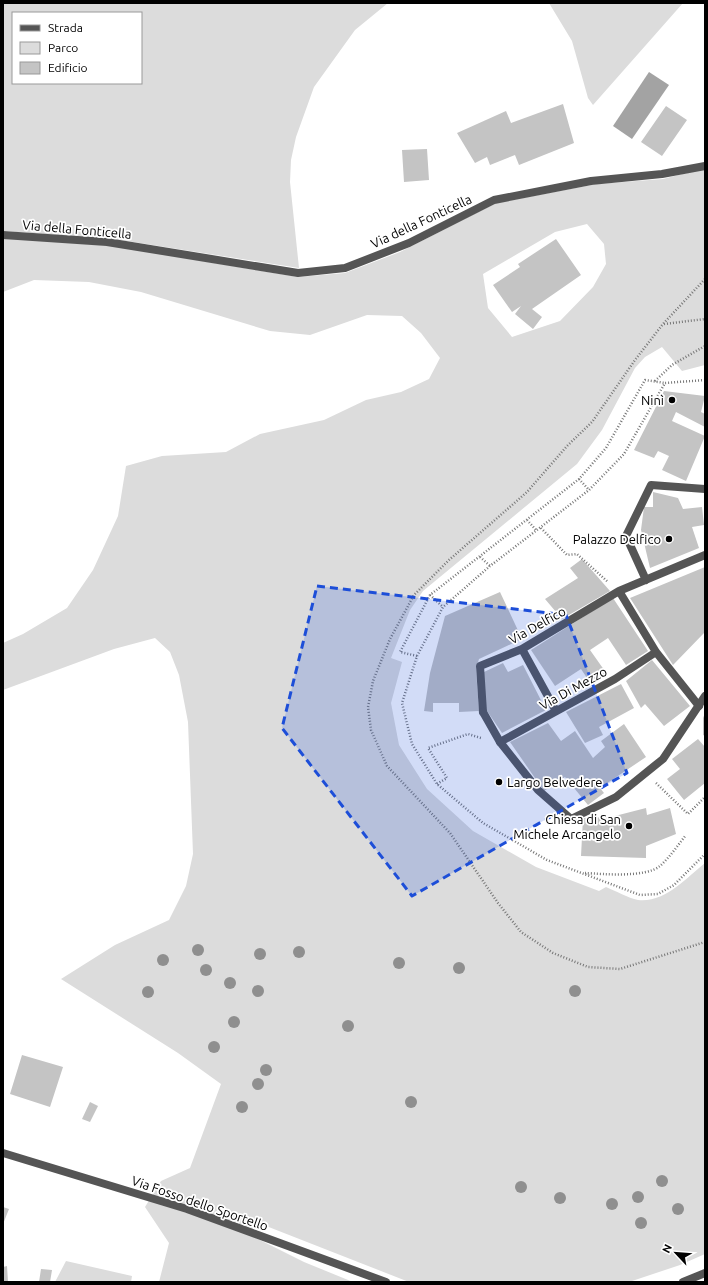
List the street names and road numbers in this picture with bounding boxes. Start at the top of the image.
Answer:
street label: Via della Fonticella [368,191,474,251]
street label: Via della Fonticella [22,217,132,241]
street label: Via Delfico [506,604,568,646]
street label: Via Di Mezzo [537,664,609,712]
street label: Via Fosso dello Sportello [130,1173,270,1233]

